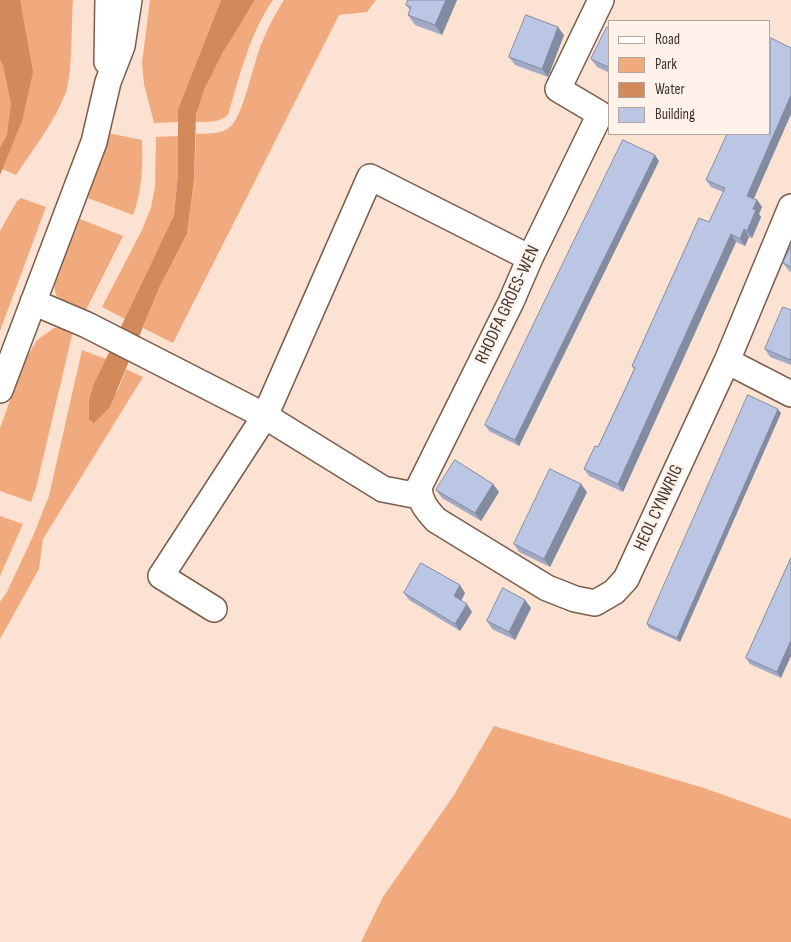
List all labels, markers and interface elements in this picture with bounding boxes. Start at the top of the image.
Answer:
legend [608,20,771,135]
text: Road [655,30,680,49]
text: Park [655,55,677,74]
text: Water [655,80,685,99]
text: Building [655,105,695,124]
street label: RHODFA GROES-WEN [471,242,545,368]
street label: HEOL CYNWRIG [630,461,688,555]

